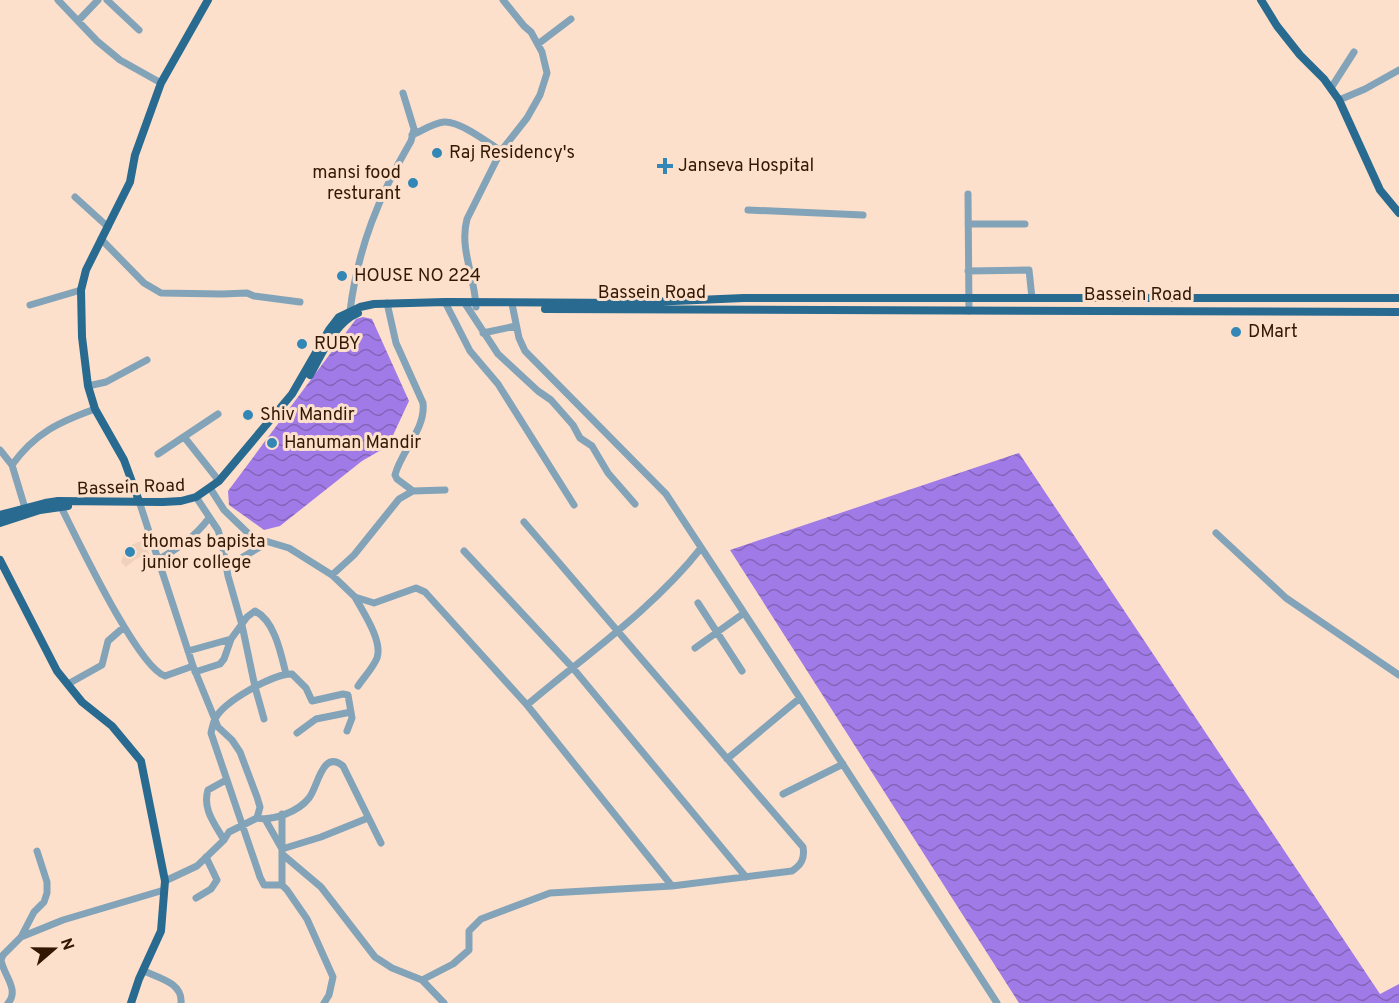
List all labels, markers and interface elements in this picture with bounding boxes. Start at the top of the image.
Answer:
place label: Raj Residency's [449,142,575,165]
marker: Raj Residency's [430,146,444,160]
place label: Janseva Hospital [678,155,814,178]
marker: Janseva Hospital [656,157,674,175]
place label: mansi food resturant [312,162,401,206]
marker: mansi food resturant [406,176,420,190]
place label: HOUSE NO 224 [354,265,481,288]
marker: HOUSE NO 224 [335,269,349,283]
street label: Bassein Road [598,282,706,305]
street label: Bassein Road [1084,284,1192,307]
place label: DMart [1248,321,1298,344]
marker: DMart [1229,325,1243,339]
place label: RUBY [314,333,360,356]
marker: RUBY [295,337,309,351]
place label: Shiv Mandir [260,404,355,427]
marker: Shiv Mandir [241,408,255,422]
place label: Hanuman Mandir [284,432,421,455]
marker: Hanuman Mandir [265,436,279,450]
street label: Bassein Road [76,475,186,501]
place label: thomas bapista junior college [141,531,265,575]
marker: thomas bapista junior college [123,545,137,559]
north arrow [24,919,84,979]
text: N [55,936,78,953]

